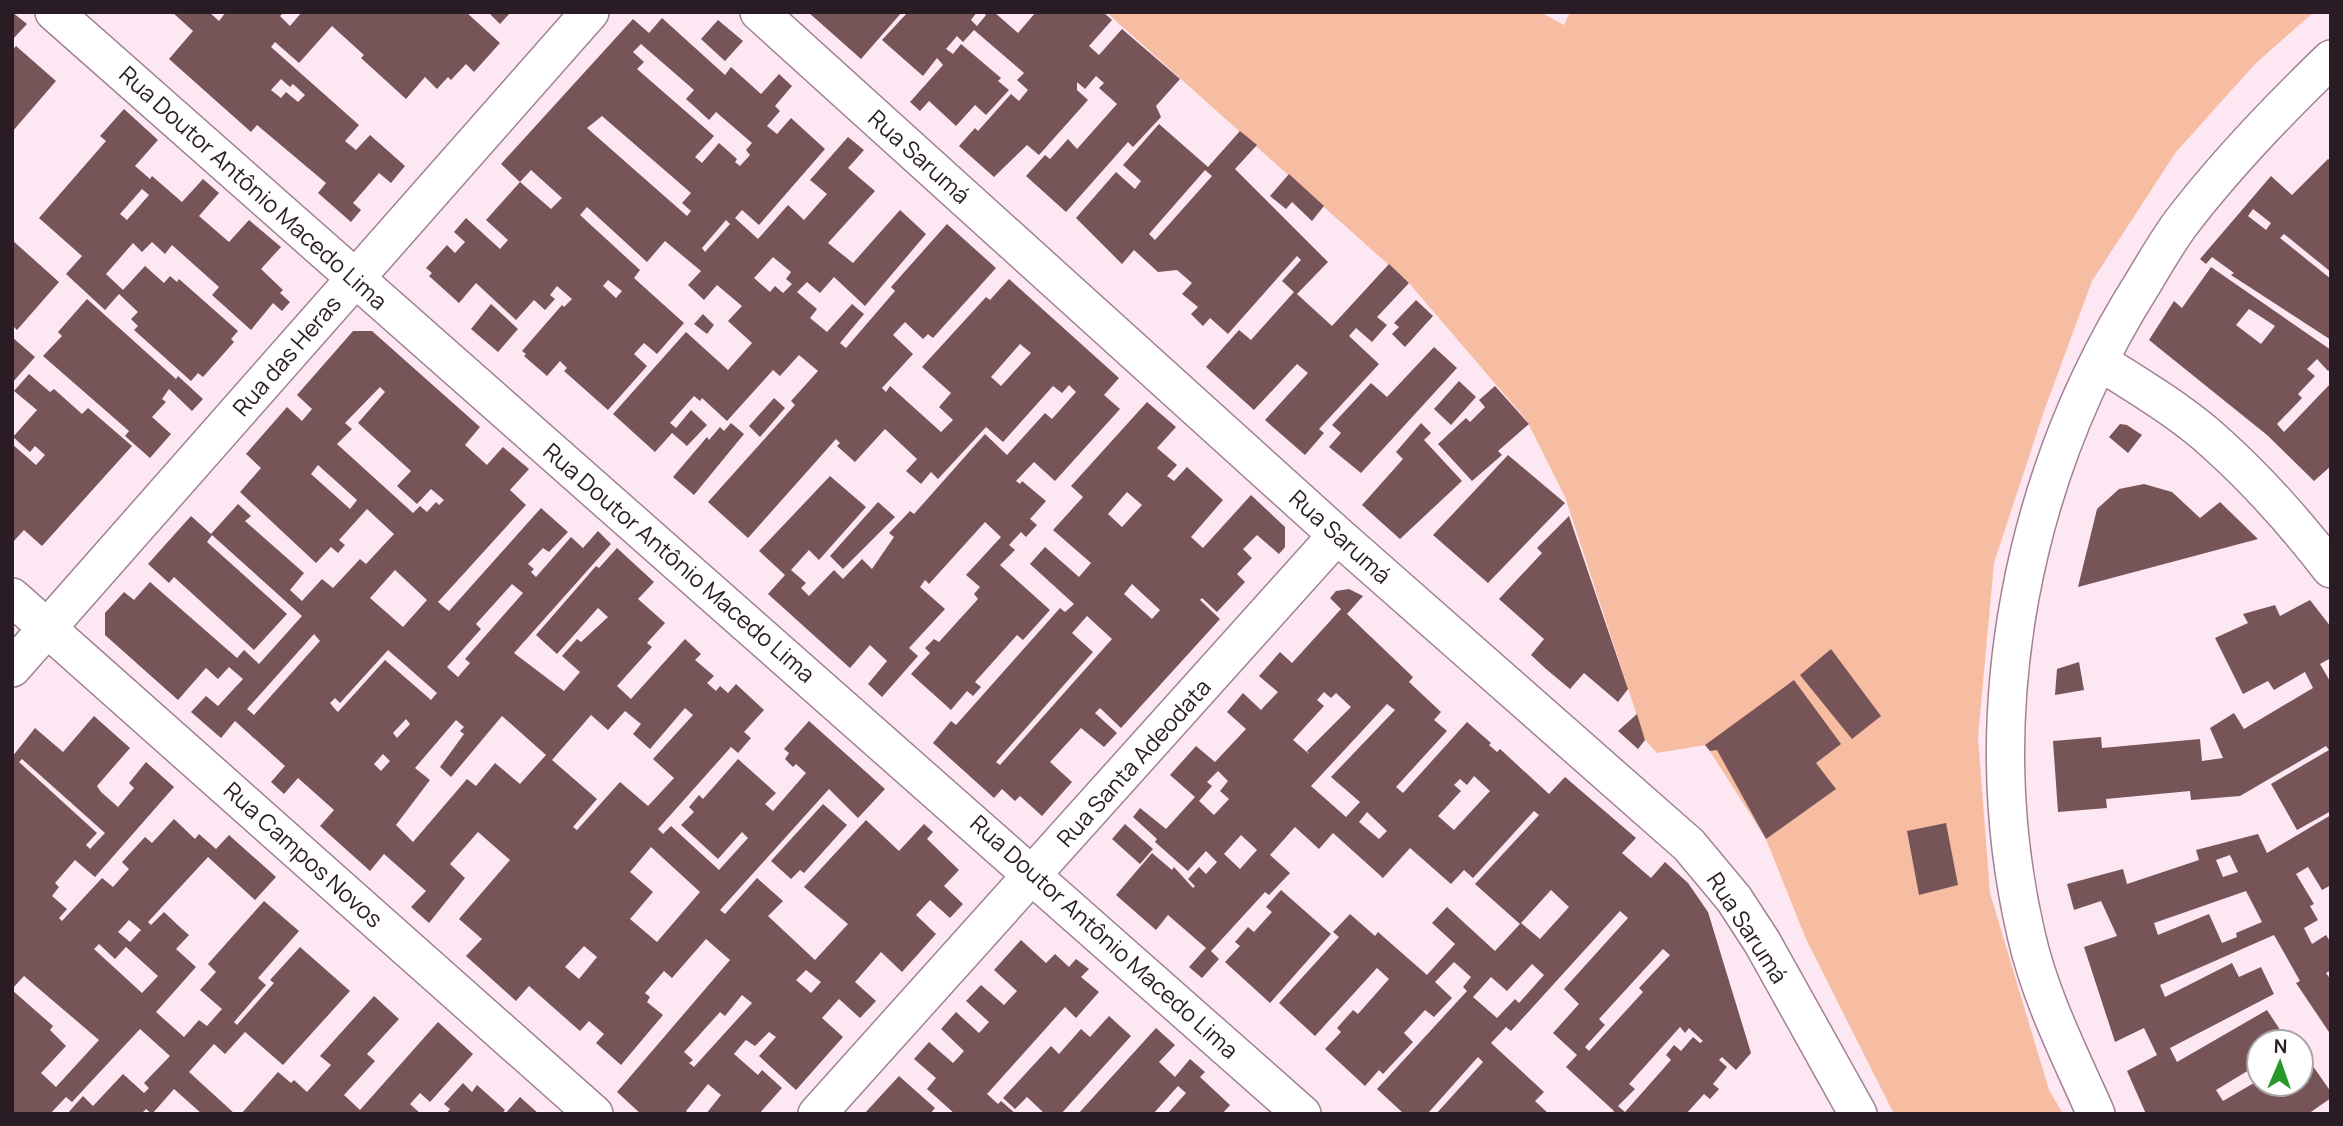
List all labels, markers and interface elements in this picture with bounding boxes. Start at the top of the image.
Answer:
street label: Rua Doutor Antônio Macedo Lima [113,58,395,316]
street label: Rua Sarumá [862,102,977,211]
street label: Rua das Heras [225,288,348,423]
street label: Rua Doutor Antônio Macedo Lima [537,435,822,689]
street label: Rua Sarumá [1283,482,1398,591]
street label: Rua Santa Adeodata [1049,671,1218,853]
street label: Rua Campos Novos [217,774,390,934]
street label: Rua Doutor Antônio Macedo Lima [964,807,1246,1065]
street label: Rua Sarumá [1700,866,1796,989]
north arrow [2245,1028,2315,1098]
text: N [2273,1033,2288,1059]

